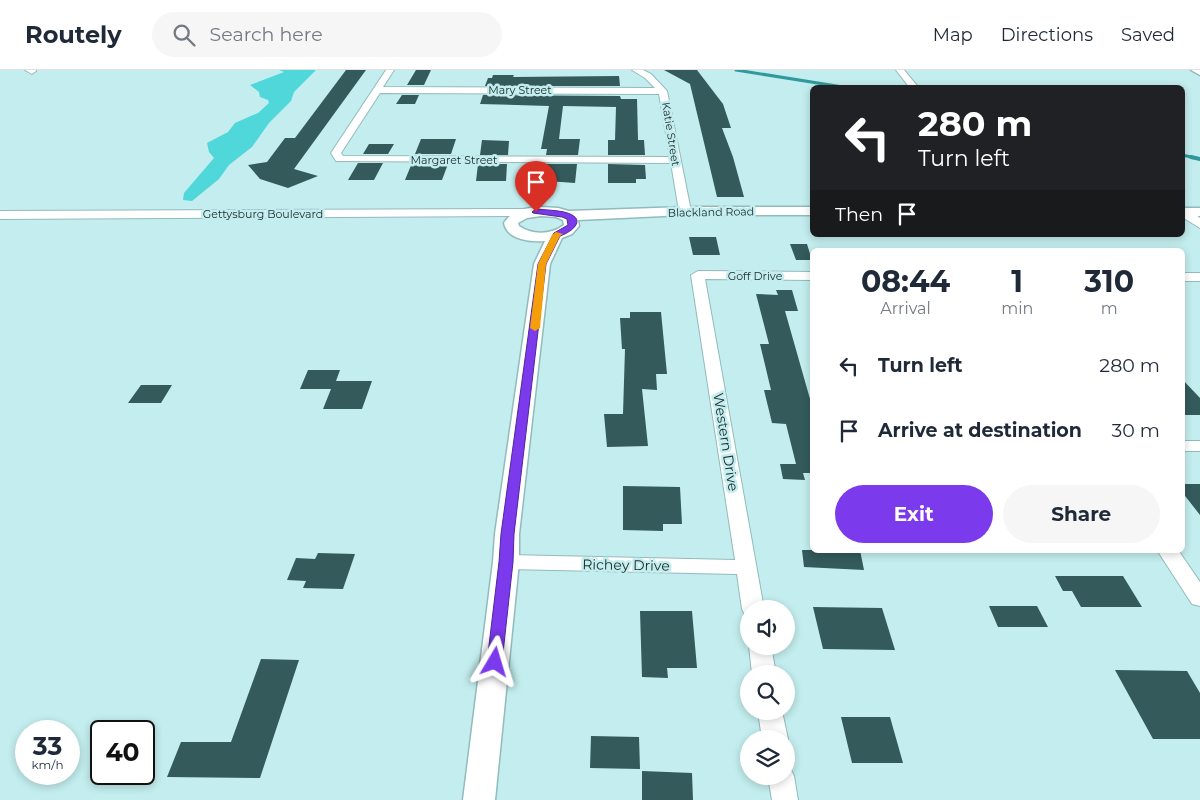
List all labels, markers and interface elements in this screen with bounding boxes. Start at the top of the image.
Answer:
search box [152,12,502,57]
text: Routely [25,20,122,49]
icon: search [170,21,198,49]
text: Search here [210,23,323,46]
text: Map [933,24,973,46]
text: Directions [1001,24,1093,46]
text: Saved [1121,24,1175,46]
street label: Mary Street [488,83,552,97]
street label: Katie Street [659,101,683,167]
text: 280 m [918,102,1032,145]
icon: left [835,105,900,170]
text: Turn left [918,145,1010,172]
street label: Margaret Street [411,153,498,167]
pin [515,161,557,212]
icon: arrive [522,168,550,196]
icon: arrive [893,200,921,228]
text: Then [835,203,883,226]
street label: Blackland Road [668,204,754,220]
street label: Gettysburg Boulevard [203,207,323,221]
text: 08:44 [861,263,950,300]
text: 1 [1011,263,1023,300]
text: 310 [1084,263,1134,300]
street label: Goff Drive [728,269,783,283]
text: Arrival [880,299,931,318]
text: min [1001,299,1033,318]
text: m [1101,299,1118,318]
icon: left [835,352,863,380]
text: Turn left [878,354,963,377]
text: 280 m [1099,354,1160,377]
street label: Western Drive [709,392,743,492]
icon: arrive [835,417,863,445]
text: Arrive at destination [878,419,1082,442]
text: 30 m [1112,419,1160,442]
button: Exit [835,485,993,543]
button: Share [1003,485,1160,543]
street label: Richey Drive [582,555,670,575]
map controls [740,600,795,785]
button: sound [740,600,795,655]
position arrow [468,635,520,687]
button: search [740,665,795,720]
speed limit sign: 40 [90,720,155,785]
button: layers [740,730,795,785]
text: 33 [33,731,62,761]
text: km/h [31,757,64,772]

